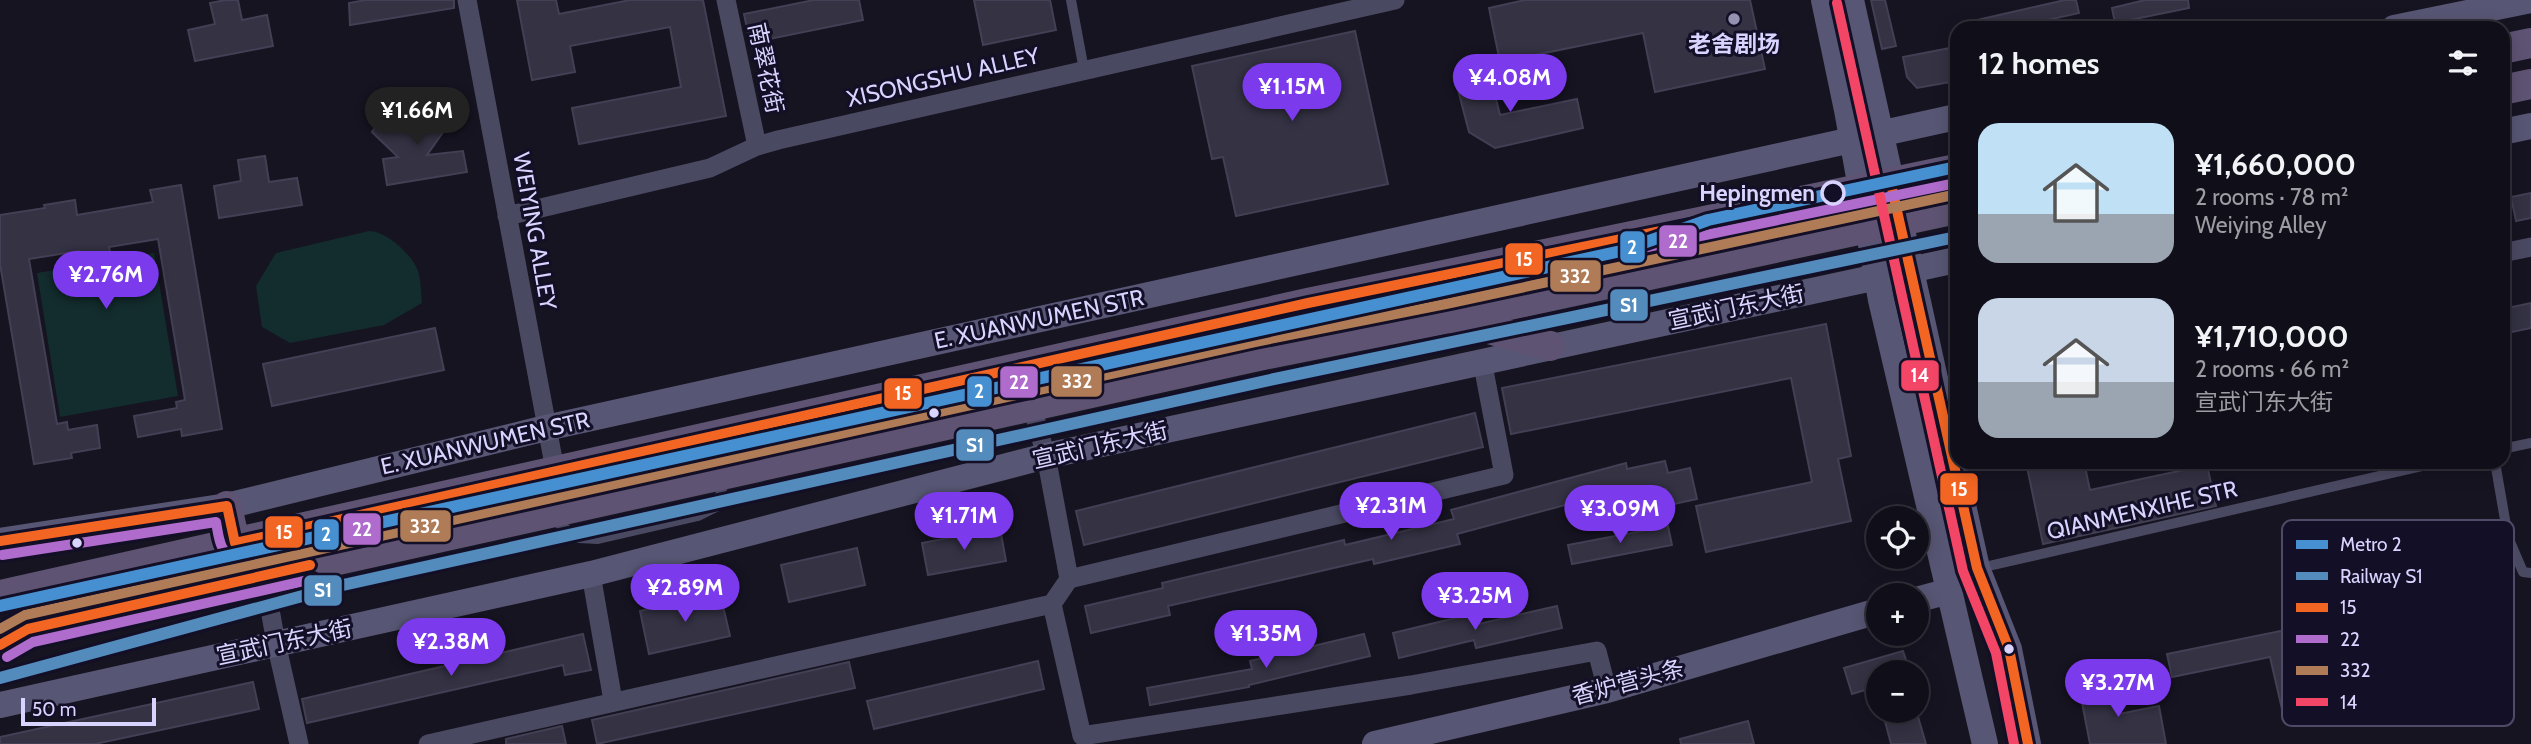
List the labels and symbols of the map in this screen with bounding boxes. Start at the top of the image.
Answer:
marker: 老舍剧场 [1726,11,1742,27]
street label: 南翠花街 [743,20,789,116]
place label: 老舍剧场 [1688,30,1780,58]
street label: XISONGSHU ALLEY [844,41,1043,113]
pin: ¥4.08M [1453,54,1567,114]
pin: ¥1.15M [1235,64,1349,123]
pin: ¥1.66M [360,88,474,147]
street label: WEIYING ALLEY [507,150,563,313]
place label: Hepingmen [1699,179,1815,207]
marker: Hepingmen [1821,181,1845,205]
line badge: 22 [1658,224,1698,258]
line badge: 2 [1619,230,1646,264]
text: 22 [1668,230,1688,253]
text: 2 [1627,236,1637,259]
line badge: 15 [1504,242,1544,276]
text: 15 [1515,248,1533,271]
pin: ¥2.76M [49,252,163,311]
line badge: 332 [1549,259,1602,293]
text: 332 [1560,265,1590,288]
street label: 宣武门东大街 [1666,279,1806,335]
street label: E. XUANWUMEN STR [932,283,1146,355]
line badge: S1 [1609,288,1649,322]
text: S1 [1620,294,1638,317]
line badge: 14 [1900,359,1940,392]
text: 14 [1911,364,1929,387]
line badge: 22 [999,365,1039,399]
line badge: 332 [1050,365,1103,398]
text: 332 [1062,370,1092,393]
text: 22 [1009,371,1029,394]
line badge: 2 [966,375,993,408]
line badge: 15 [883,377,923,410]
text: 2 [974,380,984,403]
text: 15 [894,382,912,405]
street label: E. XUANWUMEN STR [378,405,592,481]
unlabelled marker [927,406,941,420]
street label: 宣武门东大街 [1030,416,1170,474]
line badge: S1 [955,428,995,462]
text: S1 [966,434,984,457]
line badge: 15 [1939,472,1979,506]
street label: QIANMENXIHE STR [2044,474,2240,546]
text: 15 [1950,478,1968,501]
pin: ¥2.31M [1334,482,1448,542]
pin: ¥3.09M [1563,486,1677,545]
pin: ¥1.71M [907,492,1021,552]
line badge: 332 [399,509,452,543]
line badge: 22 [342,512,382,546]
line badge: 15 [264,515,304,549]
text: 332 [410,515,440,538]
line badge: 2 [313,518,340,551]
text: 22 [352,518,372,541]
legend [2282,520,2514,726]
text: 15 [275,521,293,544]
text: 2 [321,523,331,546]
text: Metro 2 [2340,533,2402,556]
unlabelled marker [70,536,84,550]
pin: ¥2.89M [628,564,742,624]
text: Railway S1 [2340,565,2423,588]
pin: ¥3.25M [1418,572,1532,632]
line badge: S1 [303,574,343,607]
text: S1 [314,579,332,602]
text: 15 [2340,596,2356,619]
pin: ¥1.35M [1209,610,1323,670]
street label: 宣武门东大街 [214,614,354,670]
pin: ¥2.38M [394,618,508,678]
text: 22 [2340,628,2360,651]
unlabelled marker [2002,642,2016,656]
street label: 香炉营头条 [1569,654,1687,710]
text: 332 [2340,659,2371,682]
pin: ¥3.27M [2061,660,2175,719]
text: 14 [2340,691,2357,714]
scale bar [21,695,156,727]

